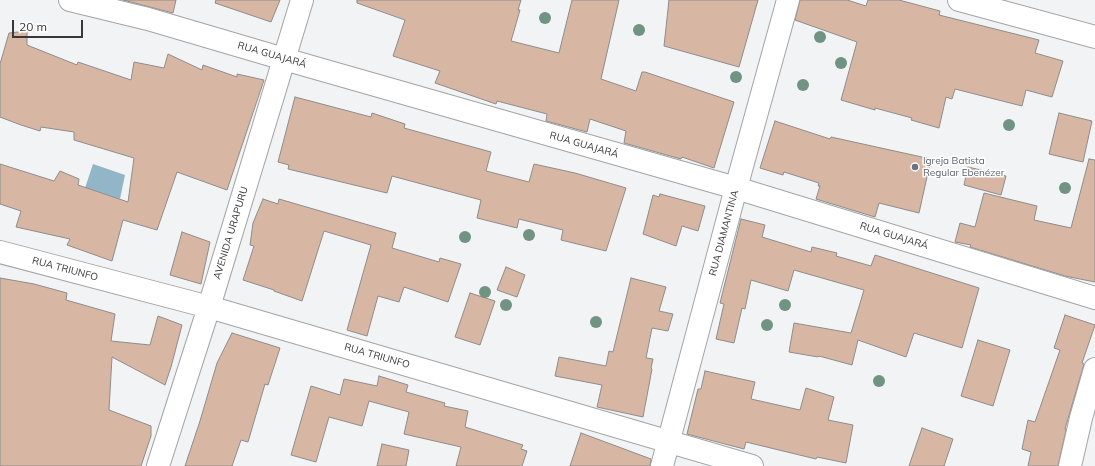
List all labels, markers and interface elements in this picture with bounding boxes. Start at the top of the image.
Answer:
scale bar [14,12,85,38]
text: 20 m [19,19,47,34]
street label: RUA GUAJARÁ [236,39,308,71]
street label: RUA GUAJARÁ [548,129,620,161]
place label: Igreja Batista Regular Ebenézer [923,155,1004,178]
marker: Igreja Batista Regular Ebenézer [910,162,920,172]
street label: AVENIDA URAPURU [211,185,251,281]
street label: RUA DIAMANTINA [707,189,741,277]
street label: RUA GUAJARÁ [858,220,930,252]
street label: RUA TRIUNFO [31,254,99,284]
street label: RUA TRIUNFO [343,341,411,371]

